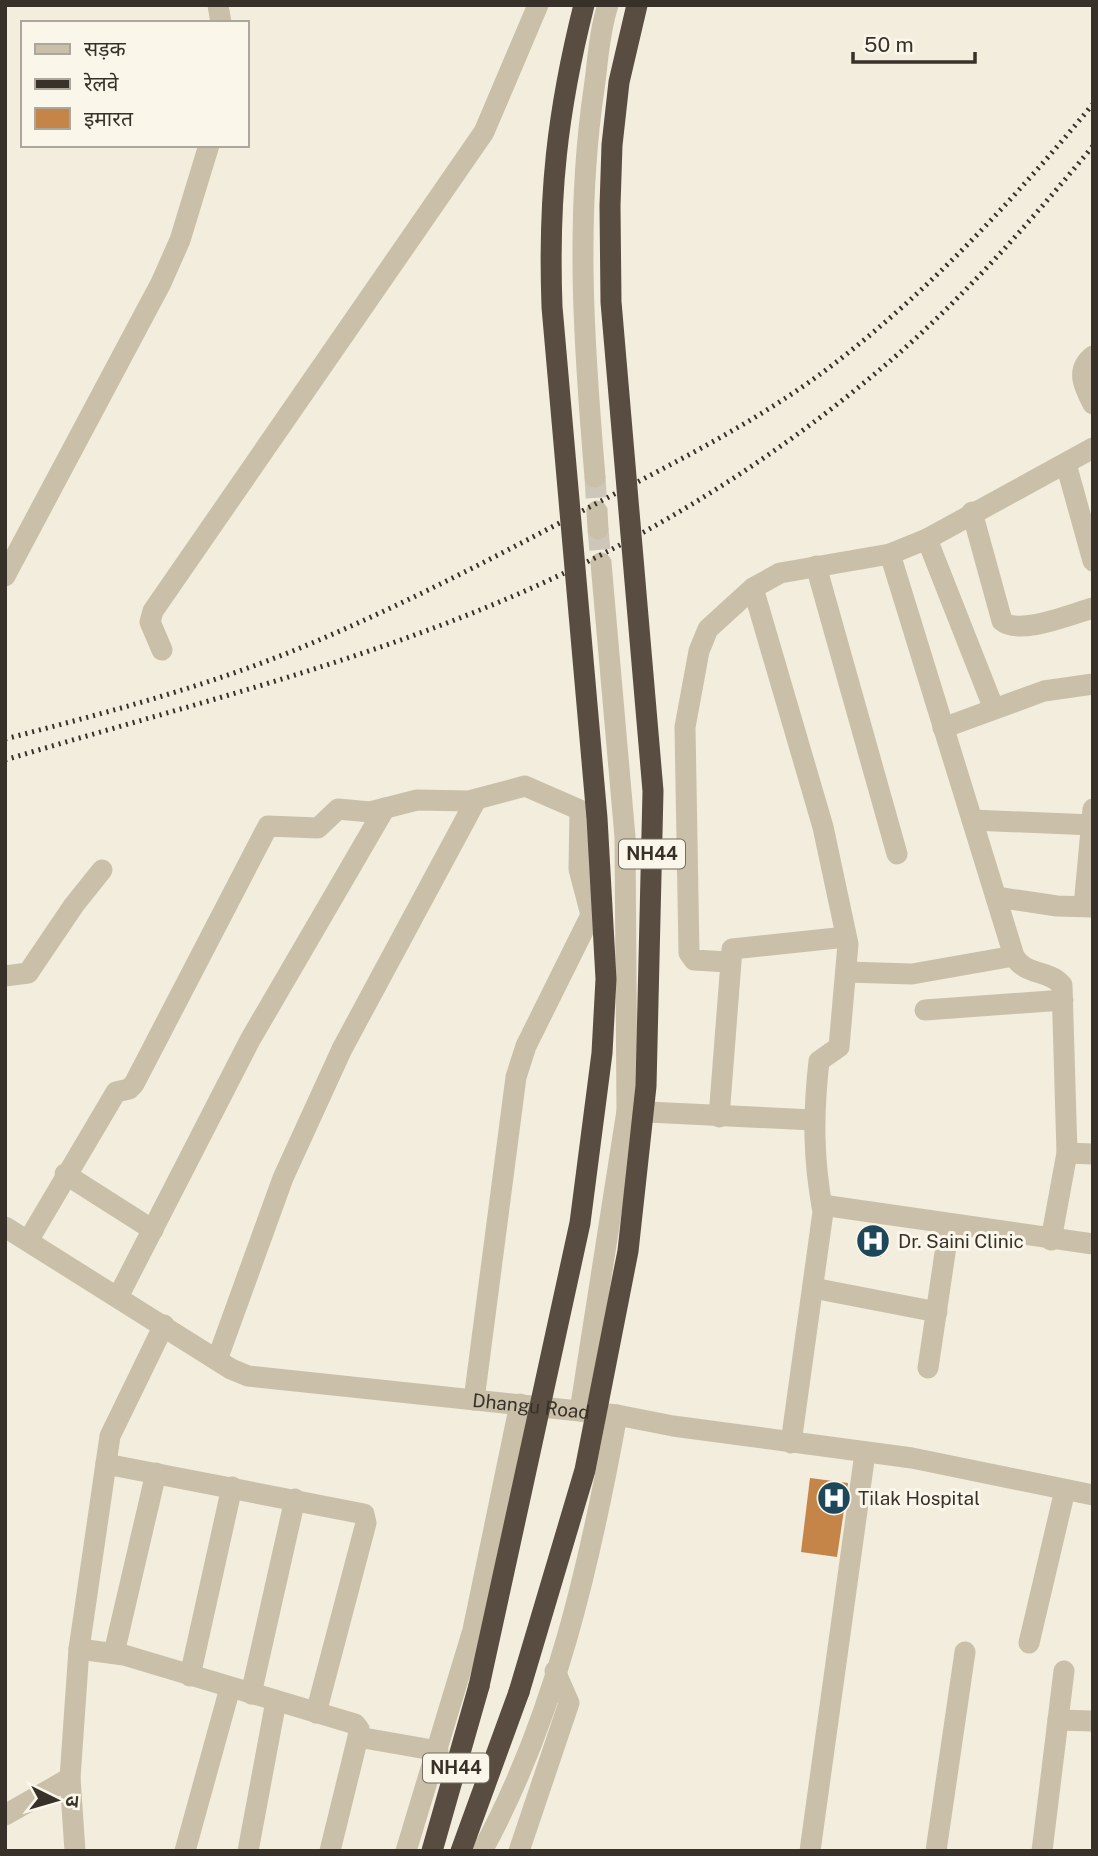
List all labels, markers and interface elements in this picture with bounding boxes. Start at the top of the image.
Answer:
legend [21,21,248,147]
scale bar [853,21,976,65]
text: 50 m [864,32,914,57]
text: सड़क [84,36,126,61]
text: रेलवे [83,71,119,96]
text: इमारत [84,106,134,131]
road number: NH44 [619,840,685,868]
hospital icon: Dr. Saini Clinic [854,1222,892,1260]
place label: Dr. Saini Clinic [898,1230,1024,1252]
street label: Dhangu Road [471,1389,591,1423]
hospital icon: Tilak Hospital [815,1479,853,1517]
place label: Tilak Hospital [858,1487,980,1509]
road number: NH44 [423,1754,489,1783]
north arrow [21,1765,91,1835]
text: उ [61,1795,84,1809]

